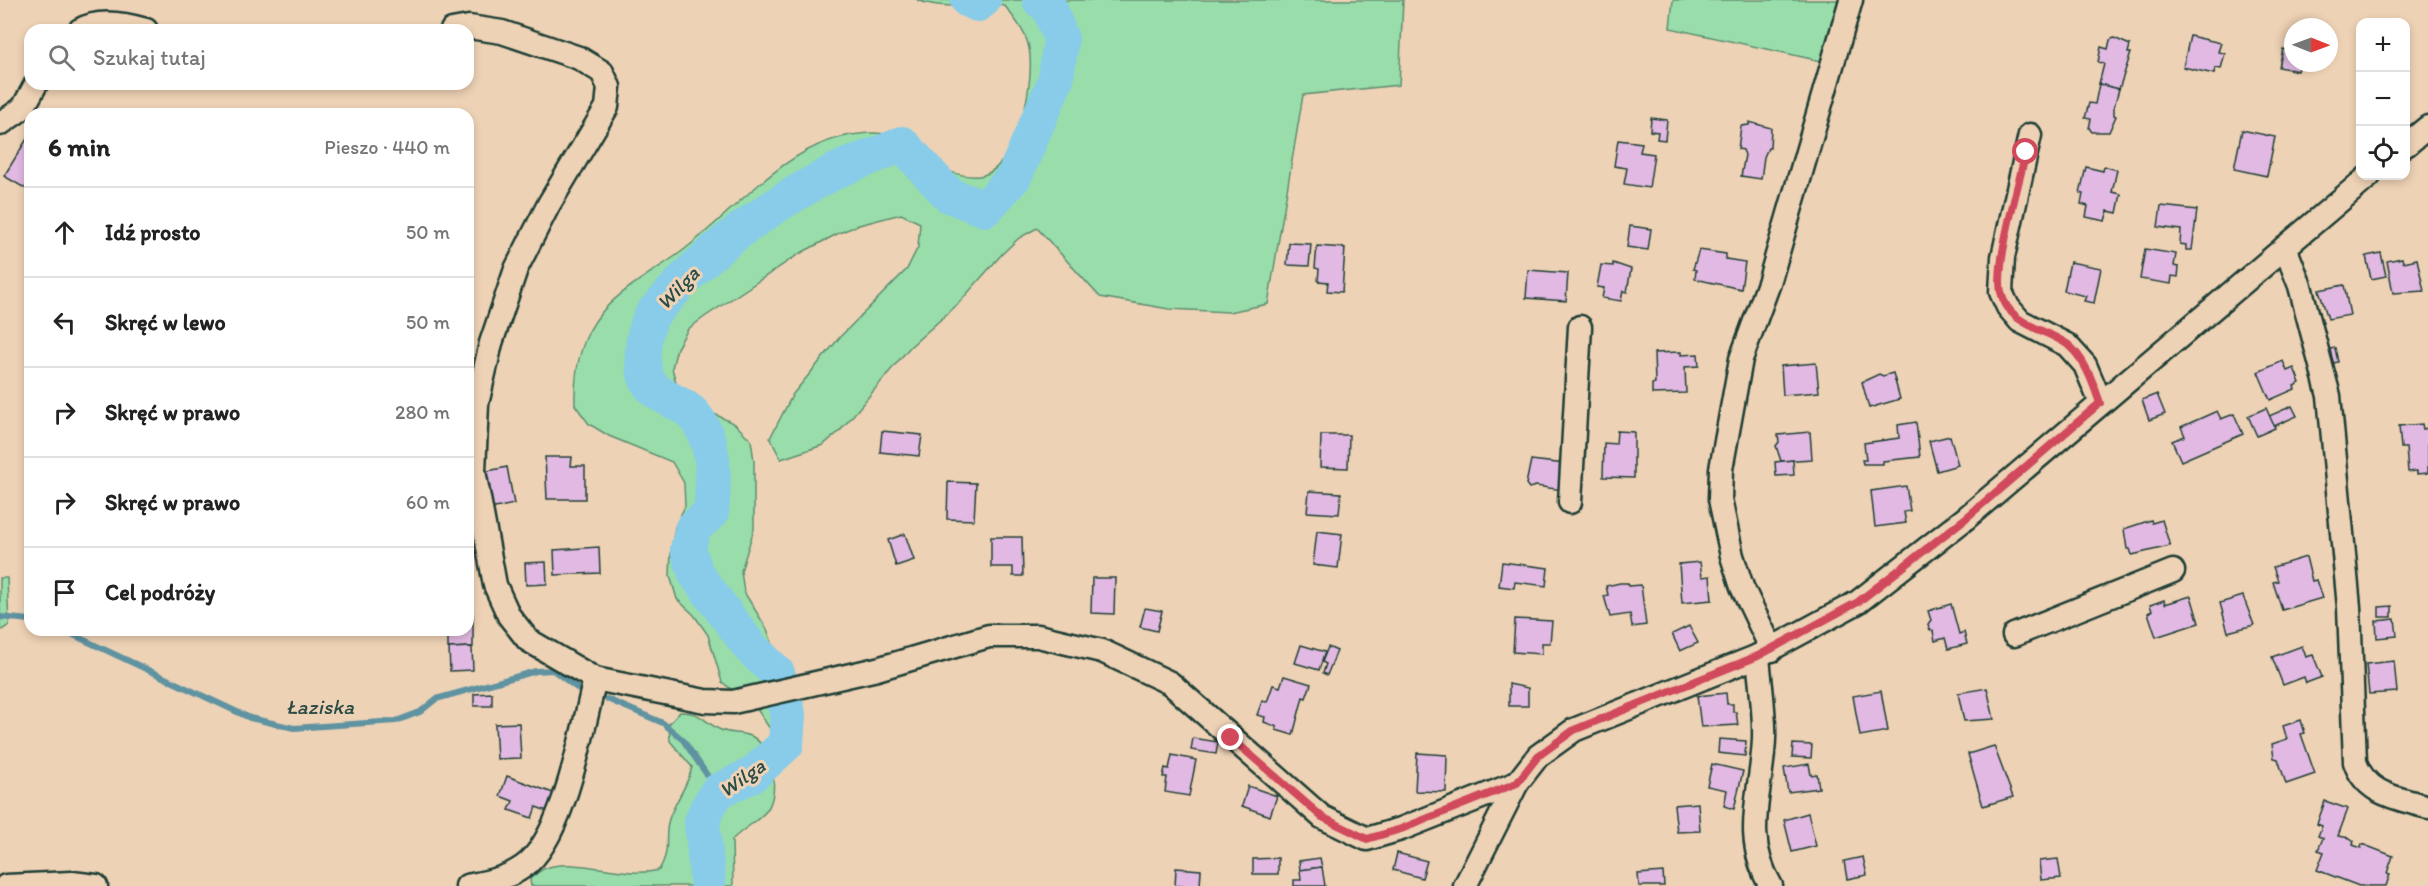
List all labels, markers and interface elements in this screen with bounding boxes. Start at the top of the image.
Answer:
north arrow [2284,18,2338,72]
map controls [2356,18,2410,180]
button: + [2356,18,2410,72]
search box [24,24,474,90]
icon: search [45,41,78,74]
text: Szukaj tutaj [93,44,206,71]
button: − [2356,72,2410,126]
button: locate [2356,126,2410,180]
text: 6 min [48,131,110,163]
text: Pieszo · 440 m [324,135,450,159]
route start [2012,138,2038,164]
icon: ahead [48,216,81,249]
text: Idź prosto [105,219,201,246]
text: 50 m [406,220,450,244]
water label: Wilga [651,260,705,314]
icon: left [48,306,81,339]
text: Skręć w lewo [105,309,226,336]
text: 50 m [406,310,450,334]
icon: right [48,396,81,429]
text: Skręć w prawo [105,399,240,426]
text: 280 m [395,400,450,424]
icon: right [48,486,81,519]
text: Skręć w prawo [105,489,240,516]
text: 60 m [406,490,450,514]
icon: arrive [48,576,81,609]
text: Cel podróży [105,579,215,606]
water label: Łaziska [286,694,354,719]
route end [1217,724,1243,750]
water label: Wilga [714,753,770,802]

